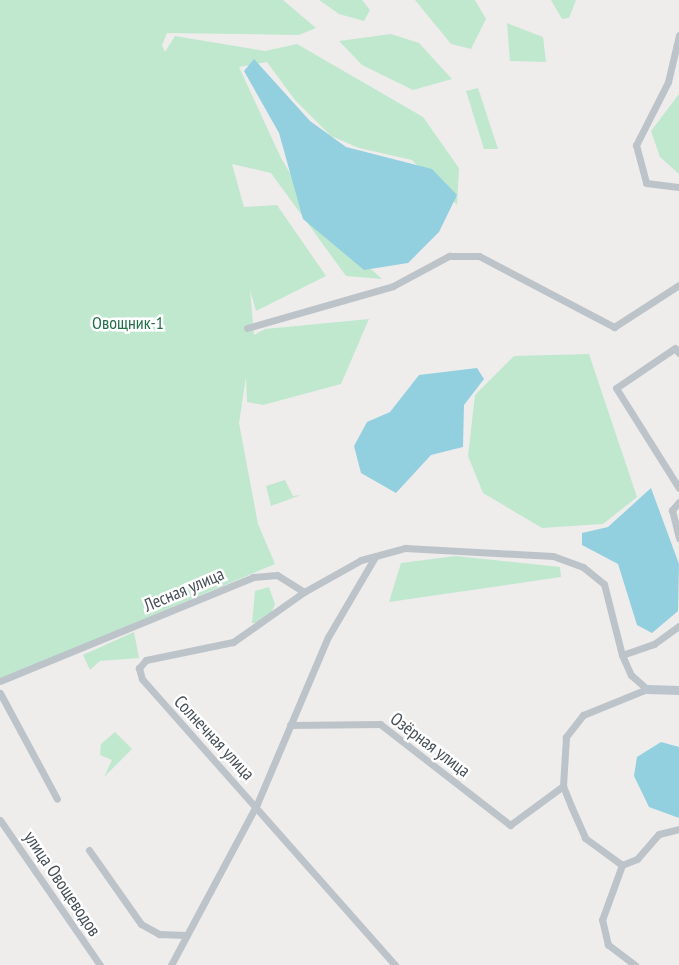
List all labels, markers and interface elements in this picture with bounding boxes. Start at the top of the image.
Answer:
park label: Овощник-1 [92,312,164,334]
street label: Лесная улица [140,563,228,617]
street label: Солнечная улица [169,691,259,785]
street label: Озёрная улица [386,708,474,782]
street label: улица Овощеводов [19,827,105,941]

